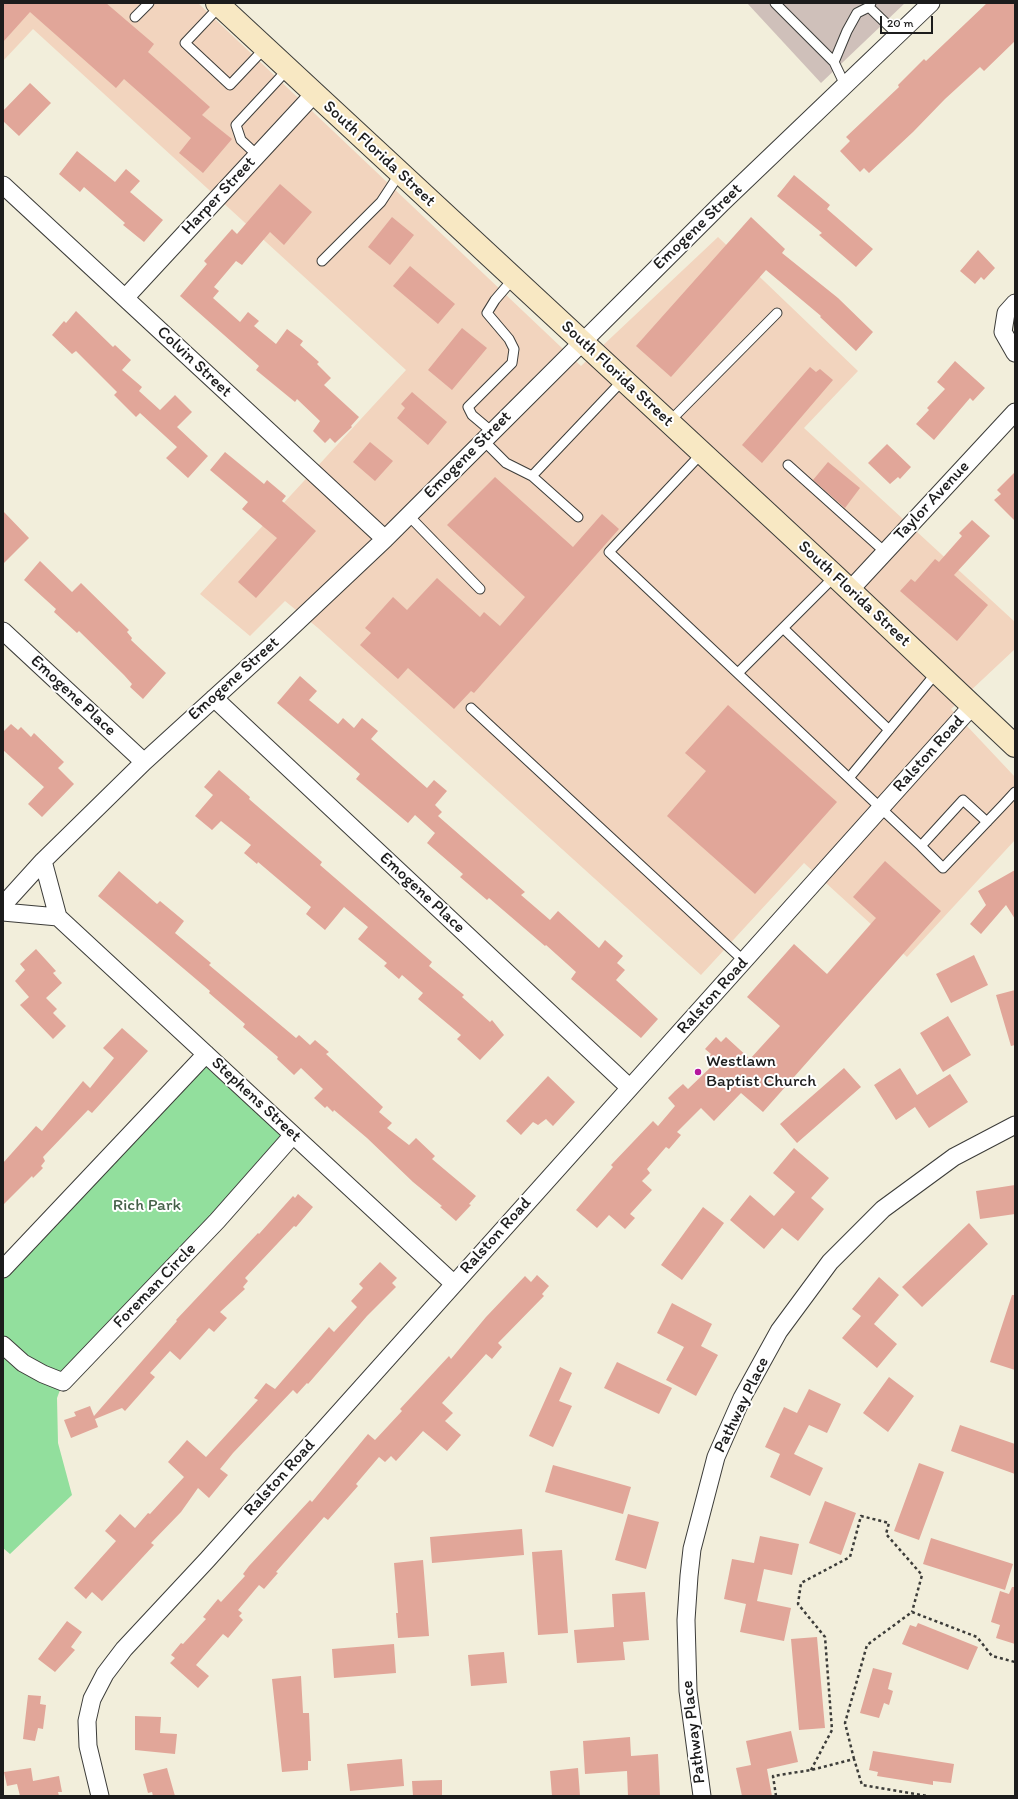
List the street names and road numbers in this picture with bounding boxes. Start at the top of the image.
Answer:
street label: South Florida Street [319,97,439,211]
street label: Harper Street [178,153,260,239]
street label: Emogene Street [649,180,747,274]
street label: South Florida Street [557,317,677,431]
street label: Colvin Street [152,322,236,402]
street label: Emogene Street [420,407,516,503]
street label: Taylor Avenue [890,457,974,545]
street label: South Florida Street [794,537,914,651]
street label: Emogene Street [184,633,284,725]
street label: Emogene Place [26,651,120,741]
street label: Ralston Road [889,711,969,797]
street label: Emogene Place [375,848,469,938]
street label: Ralston Road [673,953,753,1039]
street label: Stephens Street [207,1053,305,1147]
street label: Ralston Road [456,1193,536,1279]
street label: Foreman Circle [109,1239,201,1333]
street label: Pathway Place [710,1354,774,1456]
street label: Ralston Road [240,1435,320,1521]
street label: Pathway Place [678,1679,710,1785]

